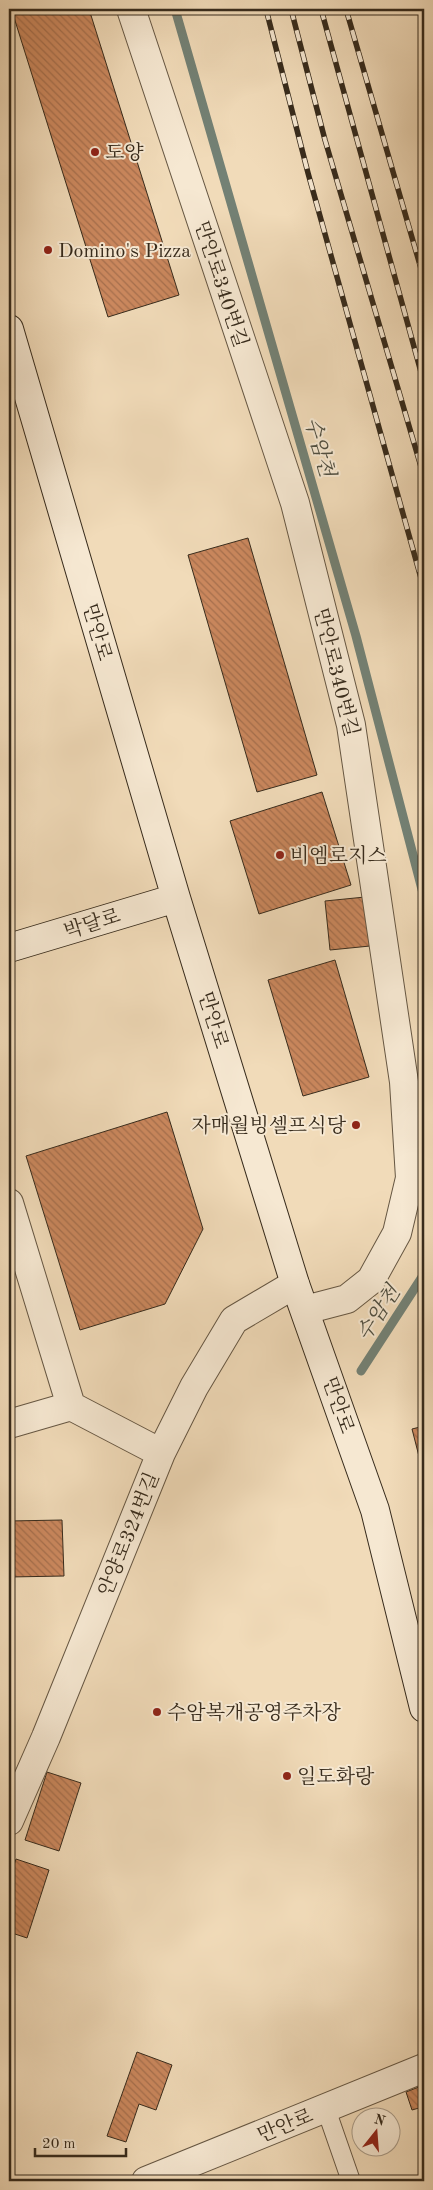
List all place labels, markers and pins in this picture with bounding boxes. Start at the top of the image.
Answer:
place label: 도양 [105,142,144,164]
marker: 도양 [89,146,101,158]
place label: Domino's Pizza [58,242,191,262]
marker: Domino's Pizza [42,244,54,256]
place label: 비엠로지스 [290,844,387,867]
marker: 비엠로지스 [274,849,286,861]
place label: 자매월빙셀프식당 [191,1115,347,1137]
marker: 자매월빙셀프식당 [350,1119,362,1131]
place label: 수암복개공영주차장 [167,1702,342,1724]
marker: 수암복개공영주차장 [151,1706,163,1718]
place label: 일도화랑 [297,1766,375,1788]
marker: 일도화랑 [281,1770,293,1782]

